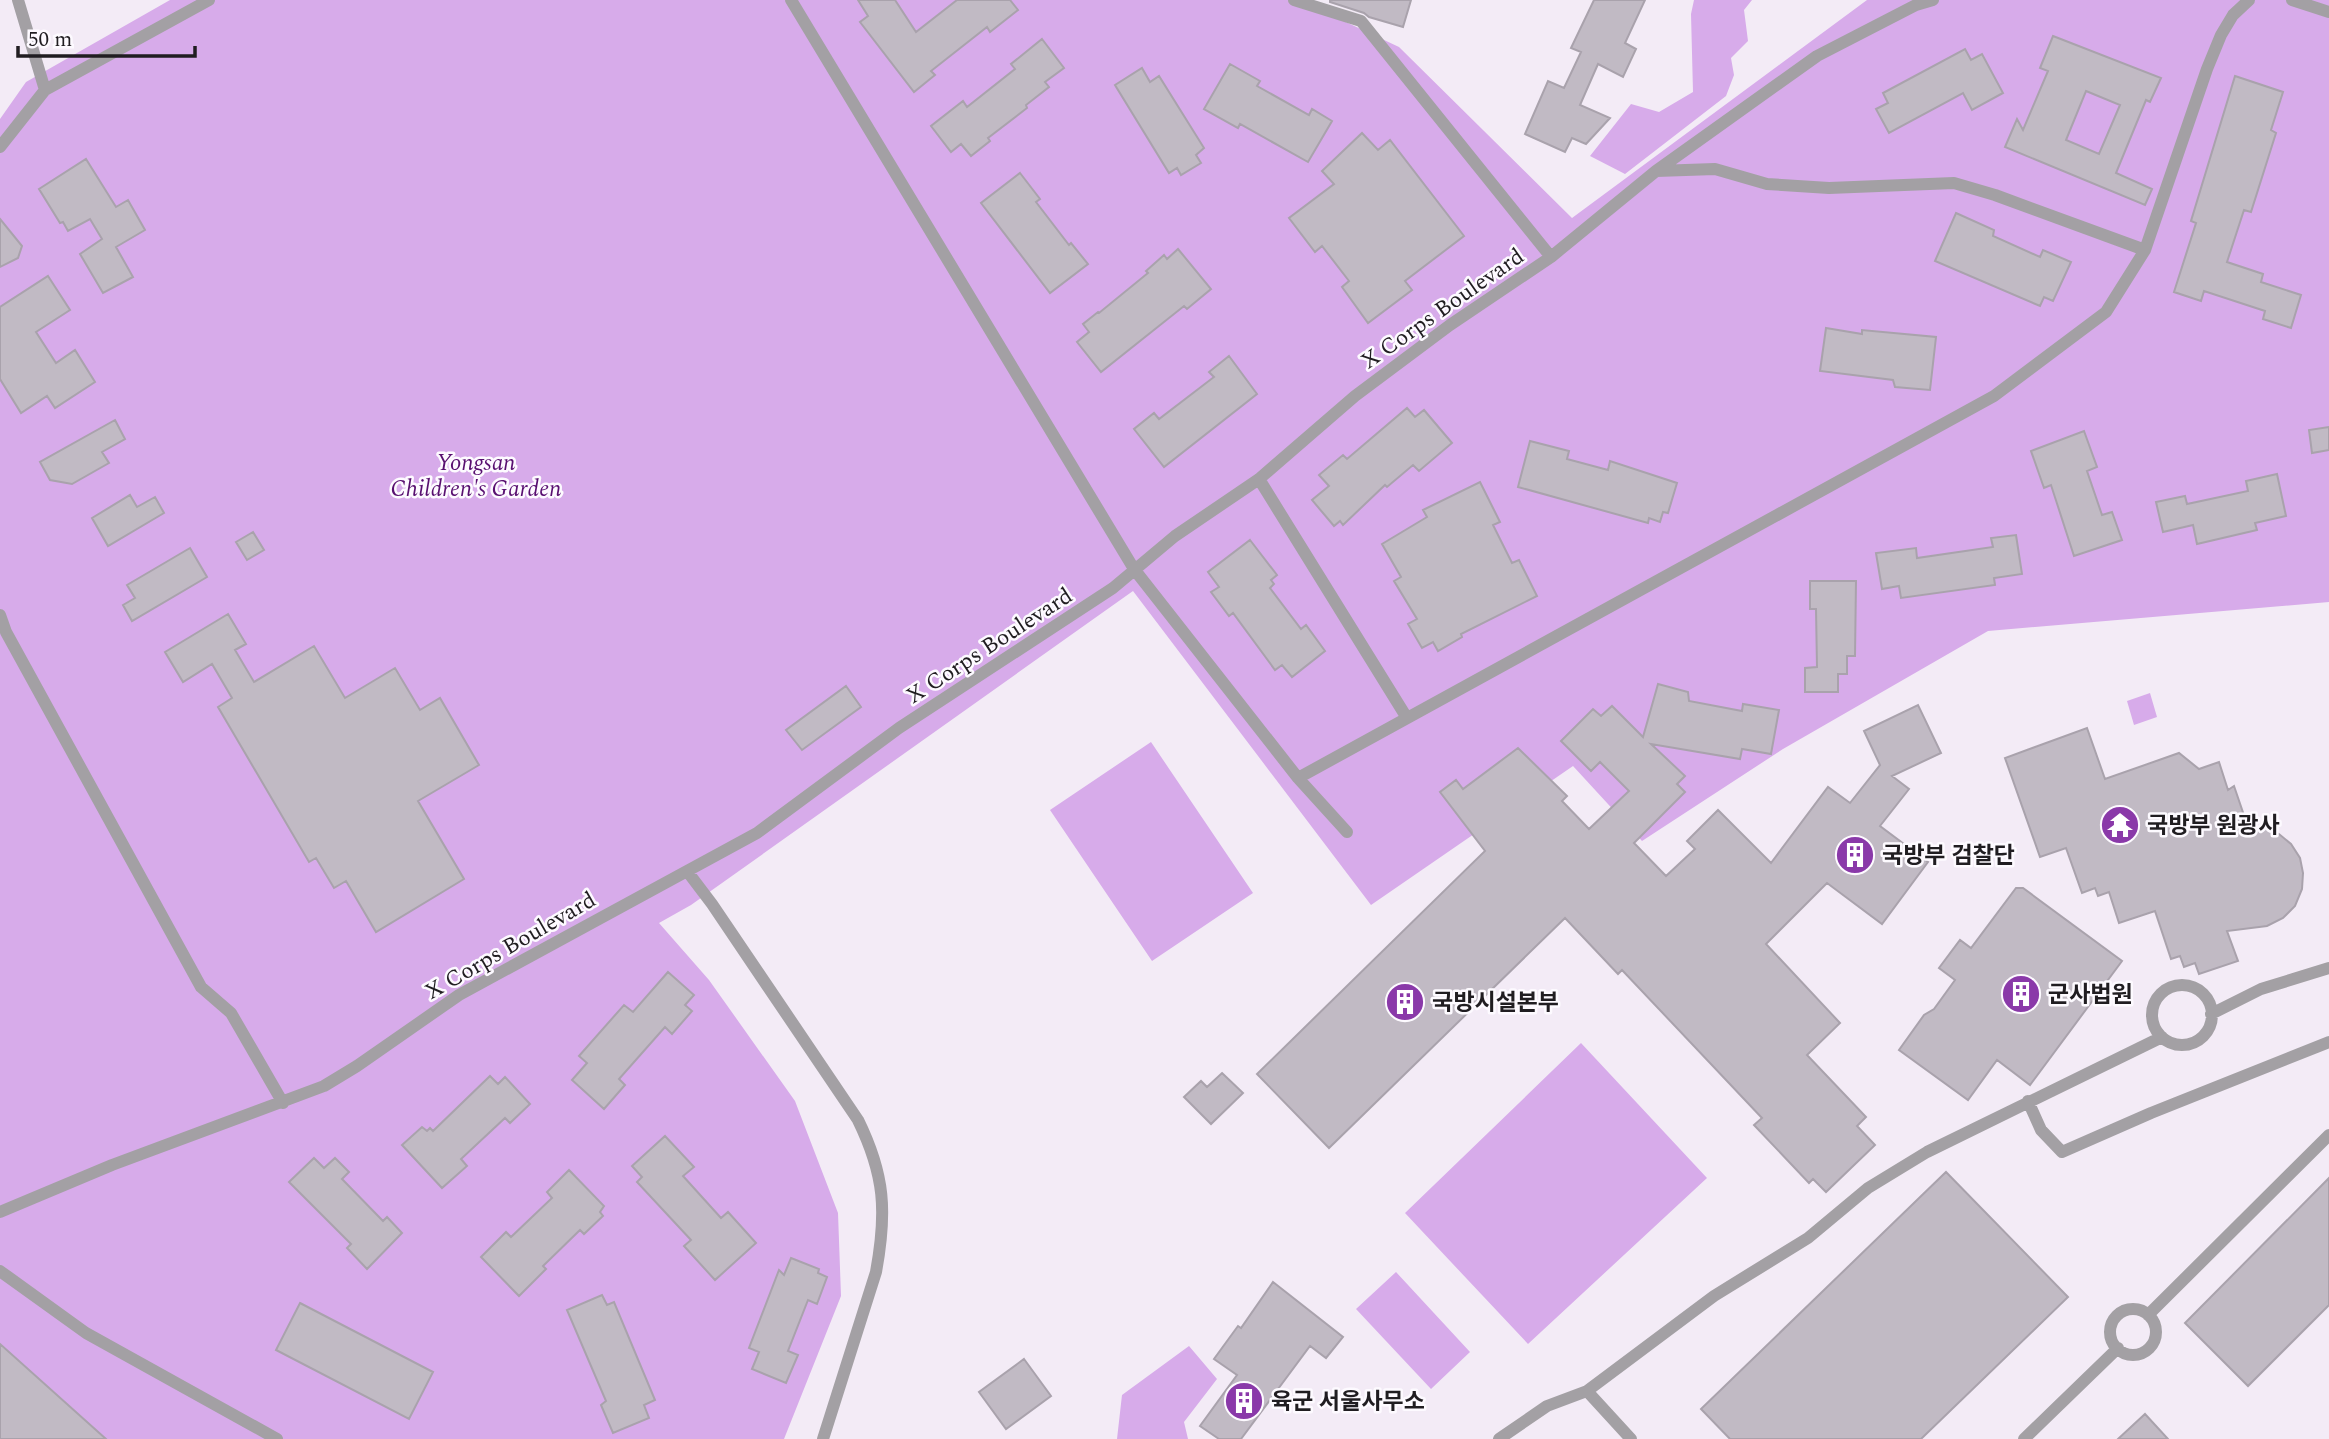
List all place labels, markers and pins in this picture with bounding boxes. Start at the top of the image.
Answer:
temple icon: 국방부 원광사 [2099,804,2141,846]
place label: 국방부 원광사 [2147,809,2280,844]
building icon: 국방부 검찰단 [1834,834,1876,876]
place label: 국방부 검찰단 [1882,839,2015,874]
building icon: 군사법원 [2000,973,2042,1015]
place label: 군사법원 [2048,978,2133,1013]
building icon: 국방시설본부 [1384,981,1426,1023]
place label: 국방시설본부 [1432,986,1559,1021]
building icon: 육군 서울사무소 [1223,1380,1265,1422]
place label: 육군 서울사무소 [1271,1385,1425,1420]

